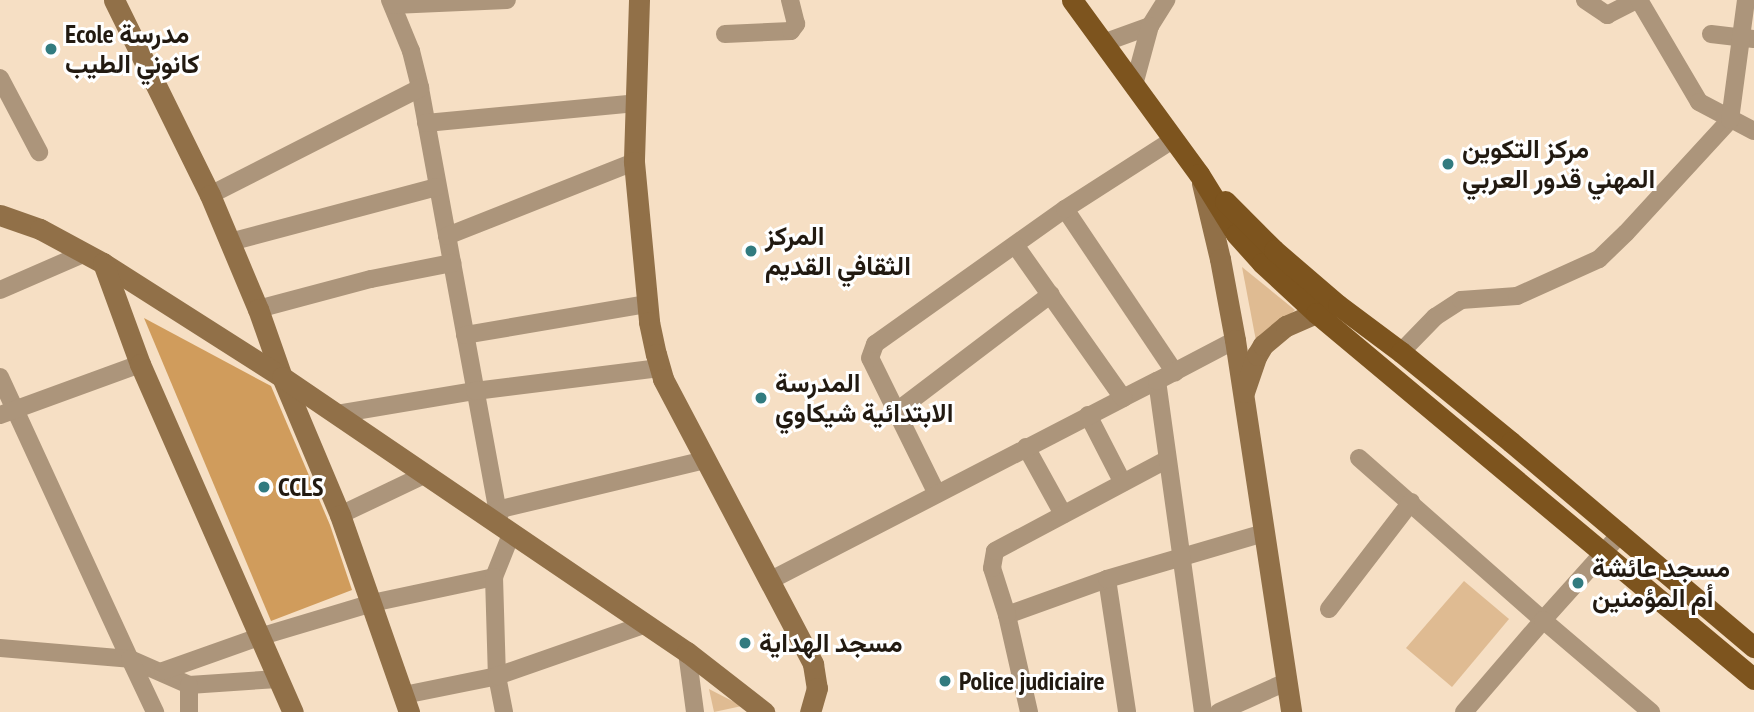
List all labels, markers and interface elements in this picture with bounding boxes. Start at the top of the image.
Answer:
place label: Ecole مدرسة كانوني الطيب [65,18,199,80]
marker: Ecole مدرسة كانوني الطيب [43,41,59,57]
place label: مركز التكوين المهني قدور العربي [1462,133,1655,194]
marker: مركز التكوين المهني قدور العربي [1440,156,1456,172]
place label: المركز الثقافي القديم [765,220,911,282]
marker: المركز الثقافي القديم [743,243,759,259]
place label: المدرسة الابتدائية شيكاوي [775,367,953,428]
marker: المدرسة الابتدائية شيكاوي [753,390,769,406]
place label: CCLS [278,471,323,503]
marker: CCLS [256,479,272,495]
place label: مسجد عائشة أم المؤمنين [1592,552,1730,614]
marker: مسجد عائشة أم المؤمنين [1570,575,1586,591]
place label: مسجد الهداية [759,627,903,659]
marker: مسجد الهداية [737,635,753,651]
place label: Police judiciaire [959,665,1105,697]
marker: Police judiciaire [937,673,953,689]

